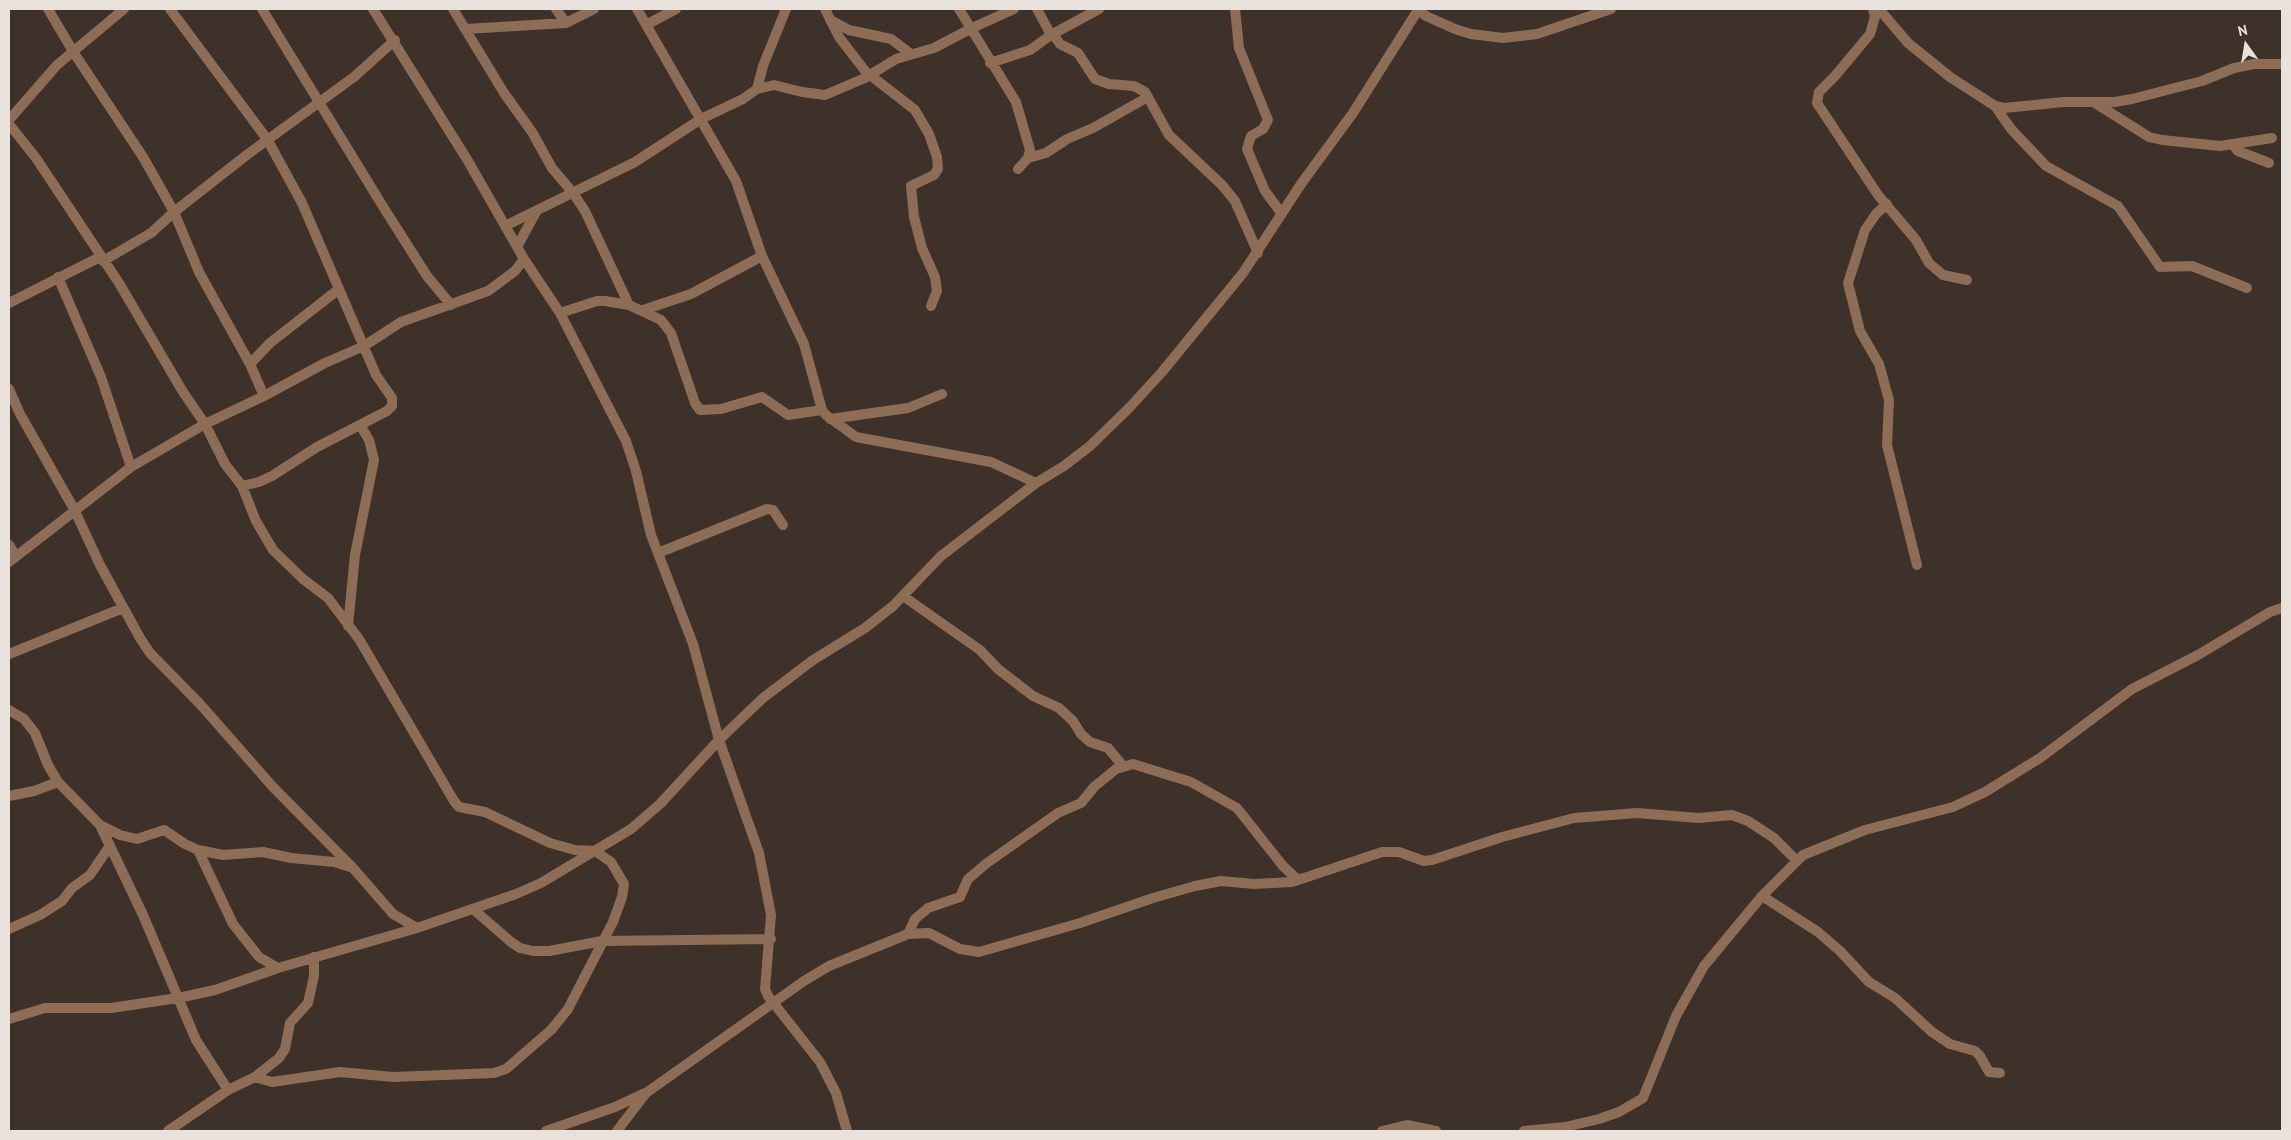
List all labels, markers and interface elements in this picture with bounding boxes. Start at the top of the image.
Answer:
north arrow [2221,20,2271,70]
text: N [2236,21,2249,40]

